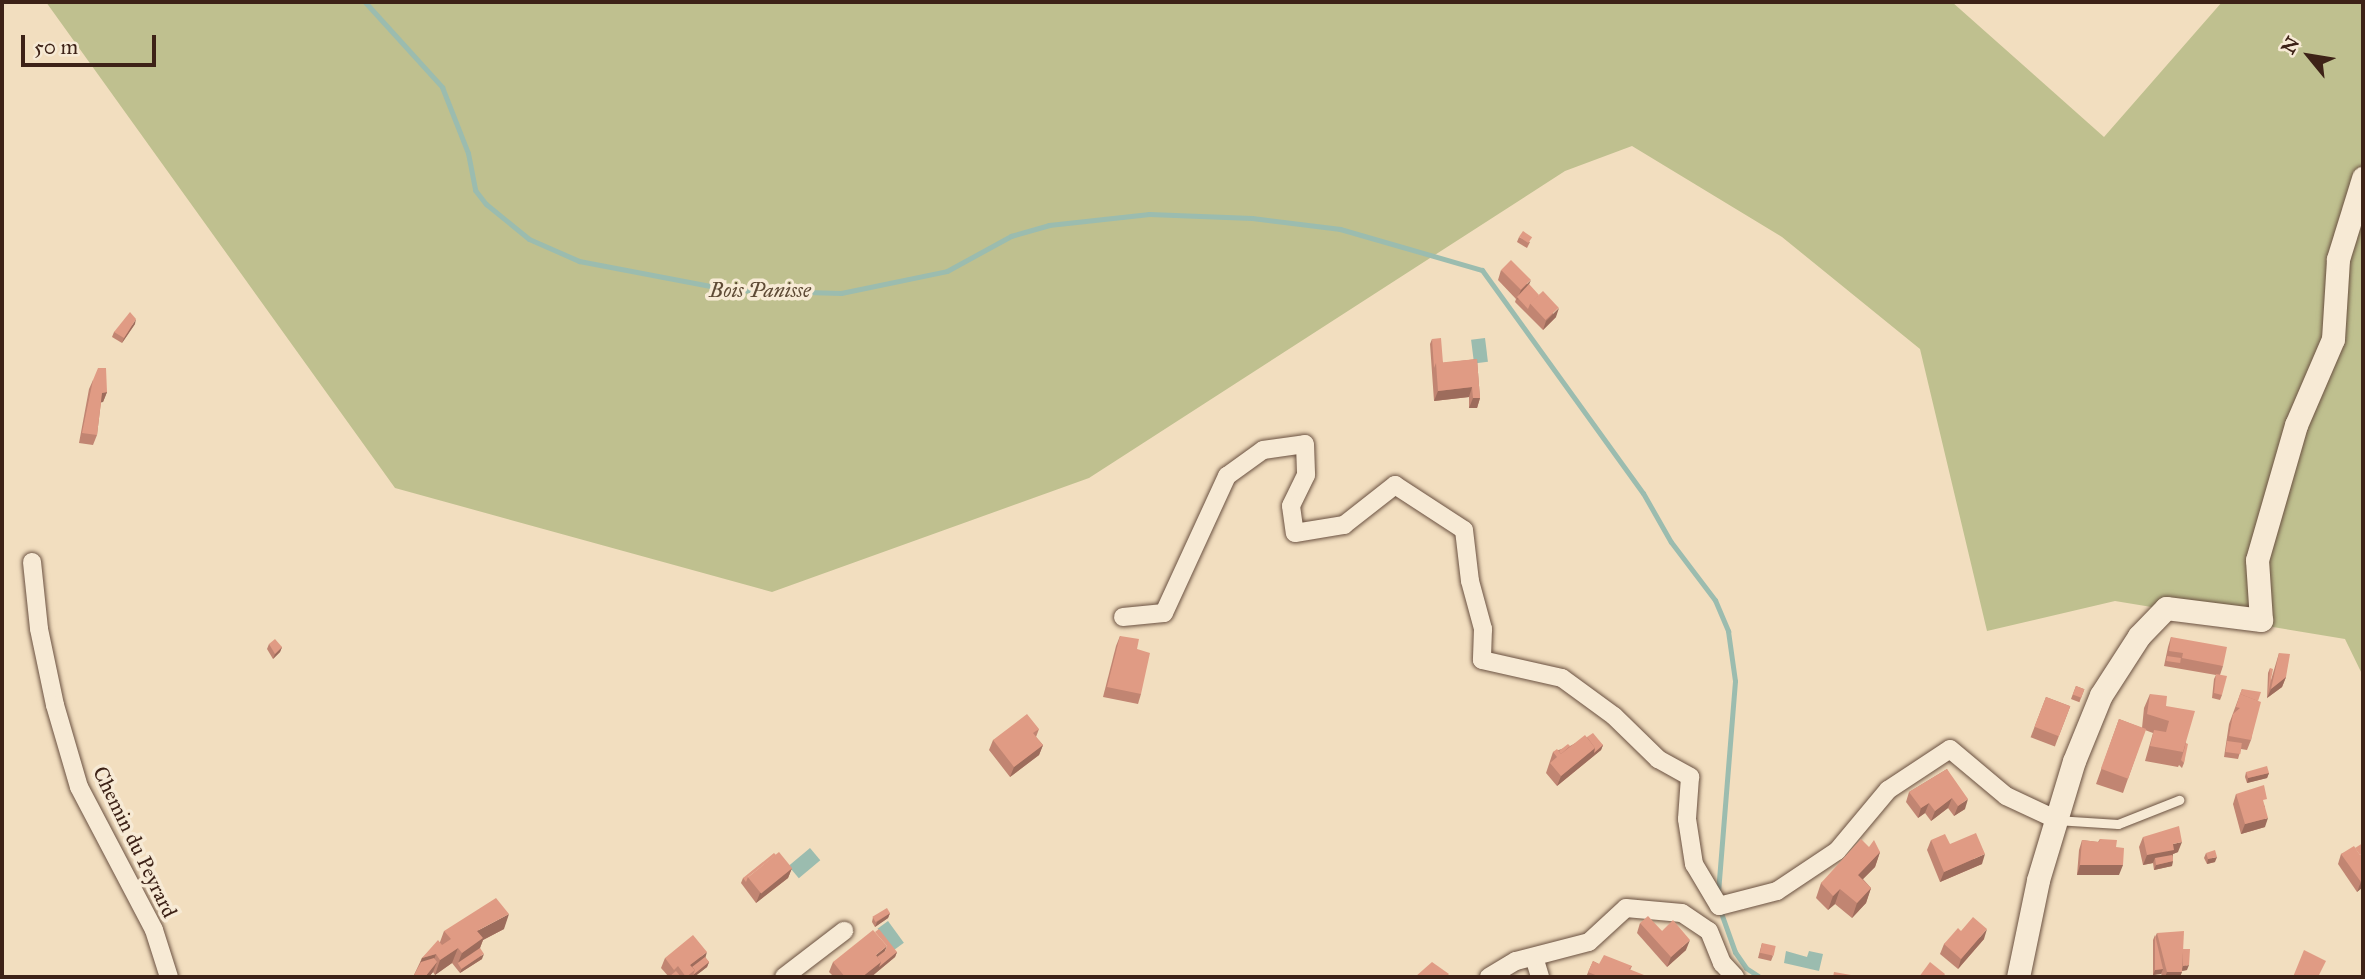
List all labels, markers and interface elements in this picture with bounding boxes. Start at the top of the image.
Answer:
scale bar [24,21,159,65]
north arrow [2274,21,2344,91]
text: N [2276,33,2304,58]
text: 50 m [34,34,78,60]
park label: Bois Panisse [709,277,811,303]
street label: Chemin du Peyrard [87,762,183,922]

